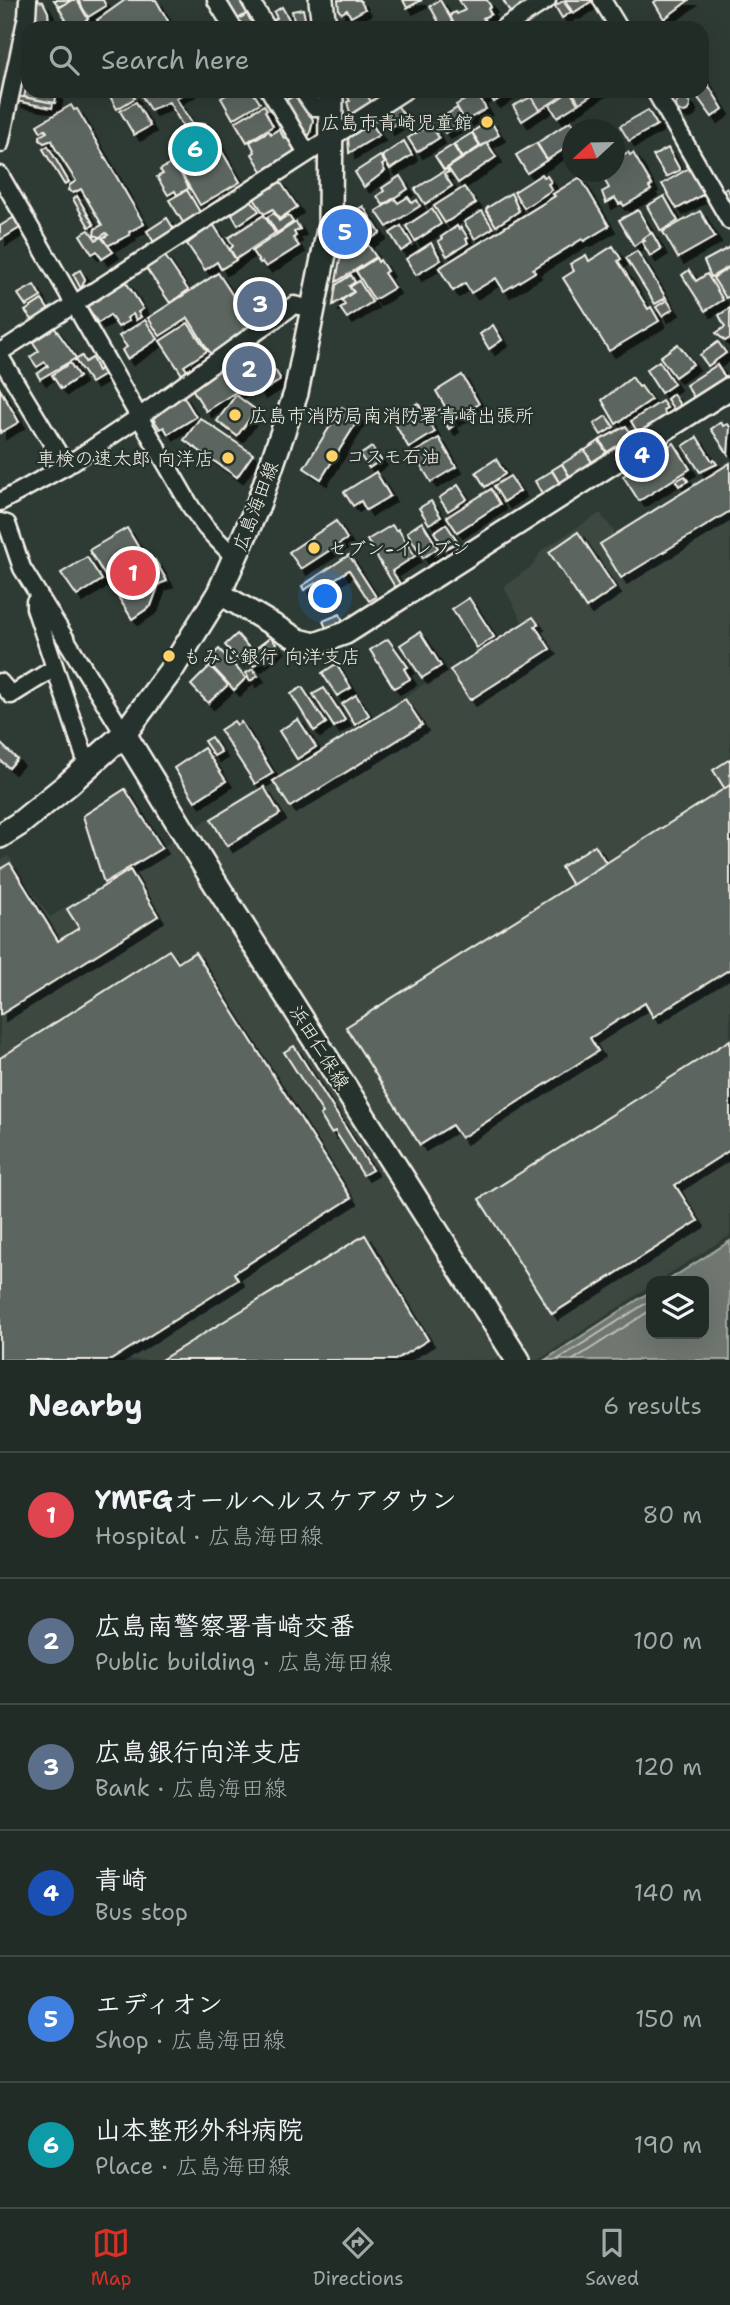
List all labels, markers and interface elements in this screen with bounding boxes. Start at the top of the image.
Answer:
search box [21,21,709,98]
icon: search [45,41,83,79]
text: Search here [101,42,250,77]
place label: 広島市青崎児童館 [321,110,473,135]
marker: 広島市青崎児童館 [479,114,495,130]
north arrow [562,119,625,182]
pin: 6 [172,123,218,175]
pin: 5 [322,206,368,258]
pin: 3 [237,278,283,330]
pin: 2 [226,343,272,395]
place label: 広島市消防局南消防署青崎出張所 [249,403,534,428]
marker: 広島市消防局南消防署青崎出張所 [227,407,243,423]
pin: 4 [619,429,665,481]
place label: コスモ石油 [346,444,440,469]
place label: 車検の速太郎 向洋店 [37,446,214,471]
marker: コスモ石油 [324,448,340,464]
marker: 車検の速太郎 向洋店 [220,450,236,466]
street label: 広島海田線 [227,457,284,555]
place label: セブン-イレブン [328,536,470,561]
marker: セブン-イレブン [306,540,322,556]
pin: 1 [110,547,156,599]
your location [308,579,342,613]
place label: もみじ銀行 向洋支店 [183,644,360,669]
marker: もみじ銀行 向洋支店 [161,648,177,664]
street label: 浜田仁保線 [284,1000,355,1094]
map controls [646,1276,709,1339]
button: layers [646,1276,709,1339]
text: Nearby [28,1385,143,1426]
text: 6 results [603,1391,702,1421]
text: YMFGオールヘルスケアタウン [95,1482,457,1517]
text: 1 [46,1500,56,1530]
text: 80 m [643,1500,702,1530]
text: Hospital · 広島海田線 [95,1521,323,1551]
text: 広島南警察署青崎交番 [95,1608,355,1643]
text: 2 [43,1626,59,1656]
text: 100 m [633,1626,702,1656]
text: Public building · 広島海田線 [95,1647,392,1677]
text: 広島銀行向洋支店 [95,1734,303,1769]
text: 3 [43,1752,59,1782]
text: 120 m [634,1752,702,1782]
text: Bank · 広島海田線 [95,1773,287,1803]
text: 青崎 [95,1862,147,1897]
text: 4 [43,1878,59,1908]
text: 140 m [634,1878,702,1908]
text: Bus stop [95,1897,188,1927]
text: エディオン [95,1986,223,2021]
text: 5 [44,2004,58,2034]
text: 150 m [635,2004,702,2034]
text: Shop · 広島海田線 [95,2025,286,2055]
text: 山本整形外科病院 [95,2112,303,2147]
text: 6 [43,2130,59,2160]
text: 190 m [634,2130,702,2160]
text: Place · 広島海田線 [95,2151,291,2181]
tab: Map [91,2224,131,2291]
tab: Directions [313,2224,404,2291]
tab: Saved [585,2224,639,2291]

